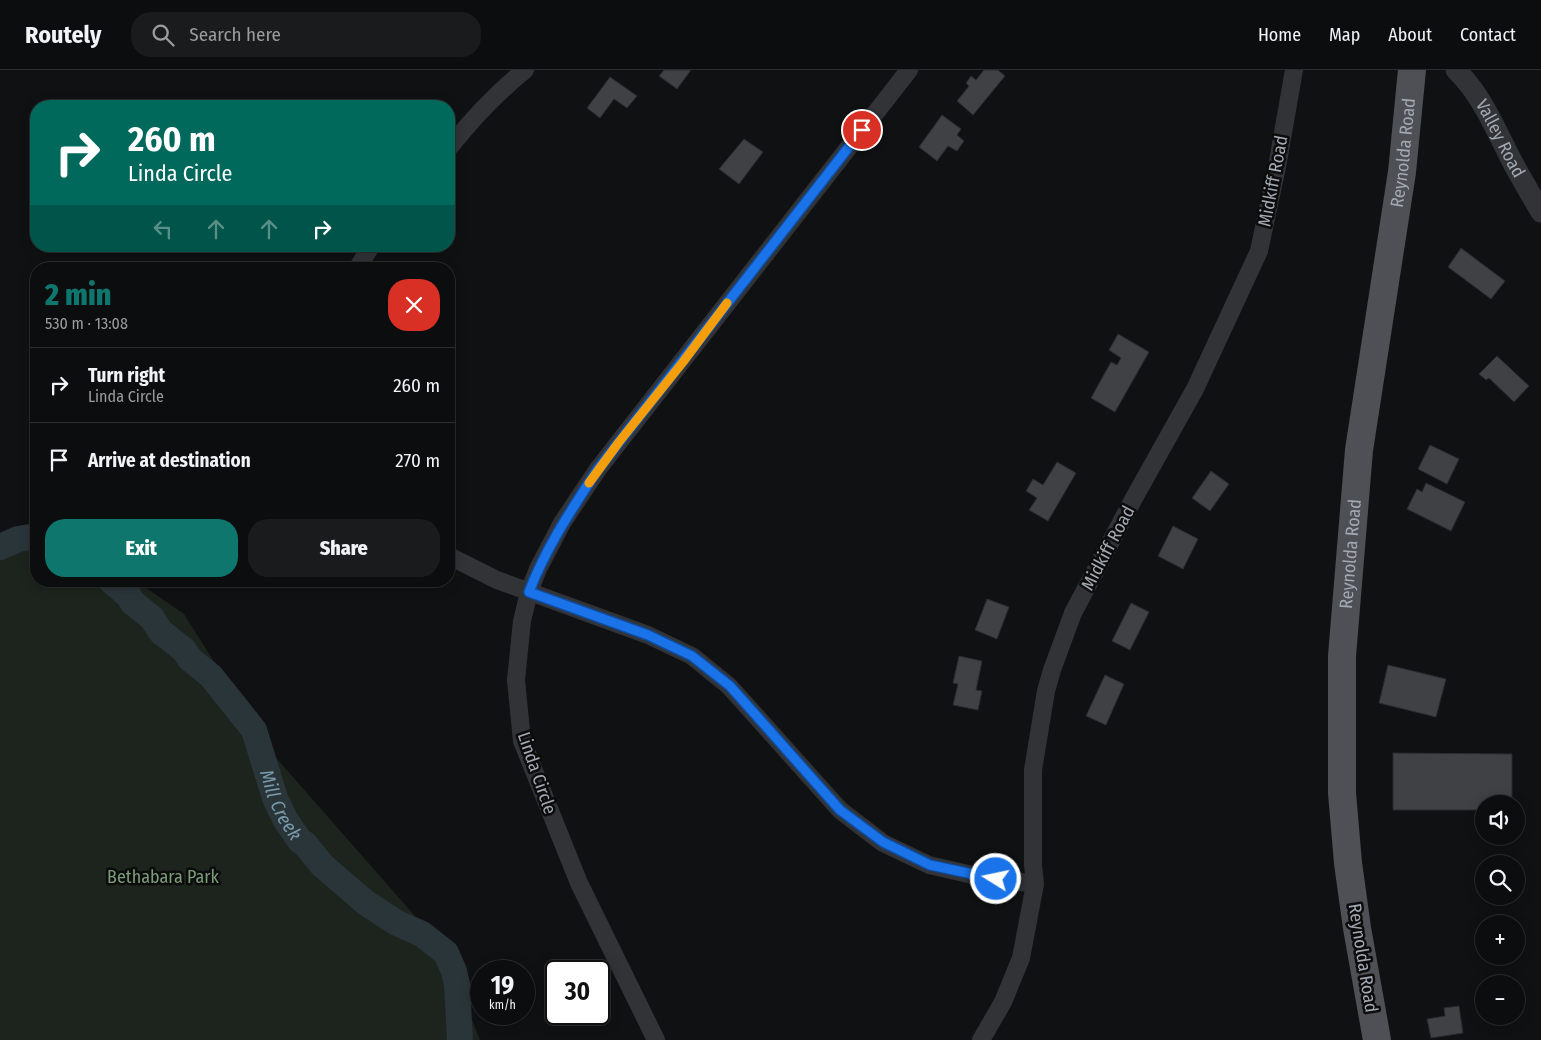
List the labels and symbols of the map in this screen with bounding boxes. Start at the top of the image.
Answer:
street label: Valley Road [1471,95,1530,181]
street label: Reynolda Road [1386,97,1420,209]
pin [841,109,883,151]
street label: Midkiff Road [1253,134,1293,228]
street label: Reynolda Road [1335,498,1366,610]
street label: Midkiff Road [1077,502,1139,594]
street label: Linda Circle [513,729,561,817]
water label: Mill Creek [255,767,307,845]
position arrow [969,852,1021,904]
park label: Bethabara Park [107,866,220,888]
street label: Reynolda Road [1344,902,1382,1014]
speed limit sign: 30 [545,960,610,1025]

